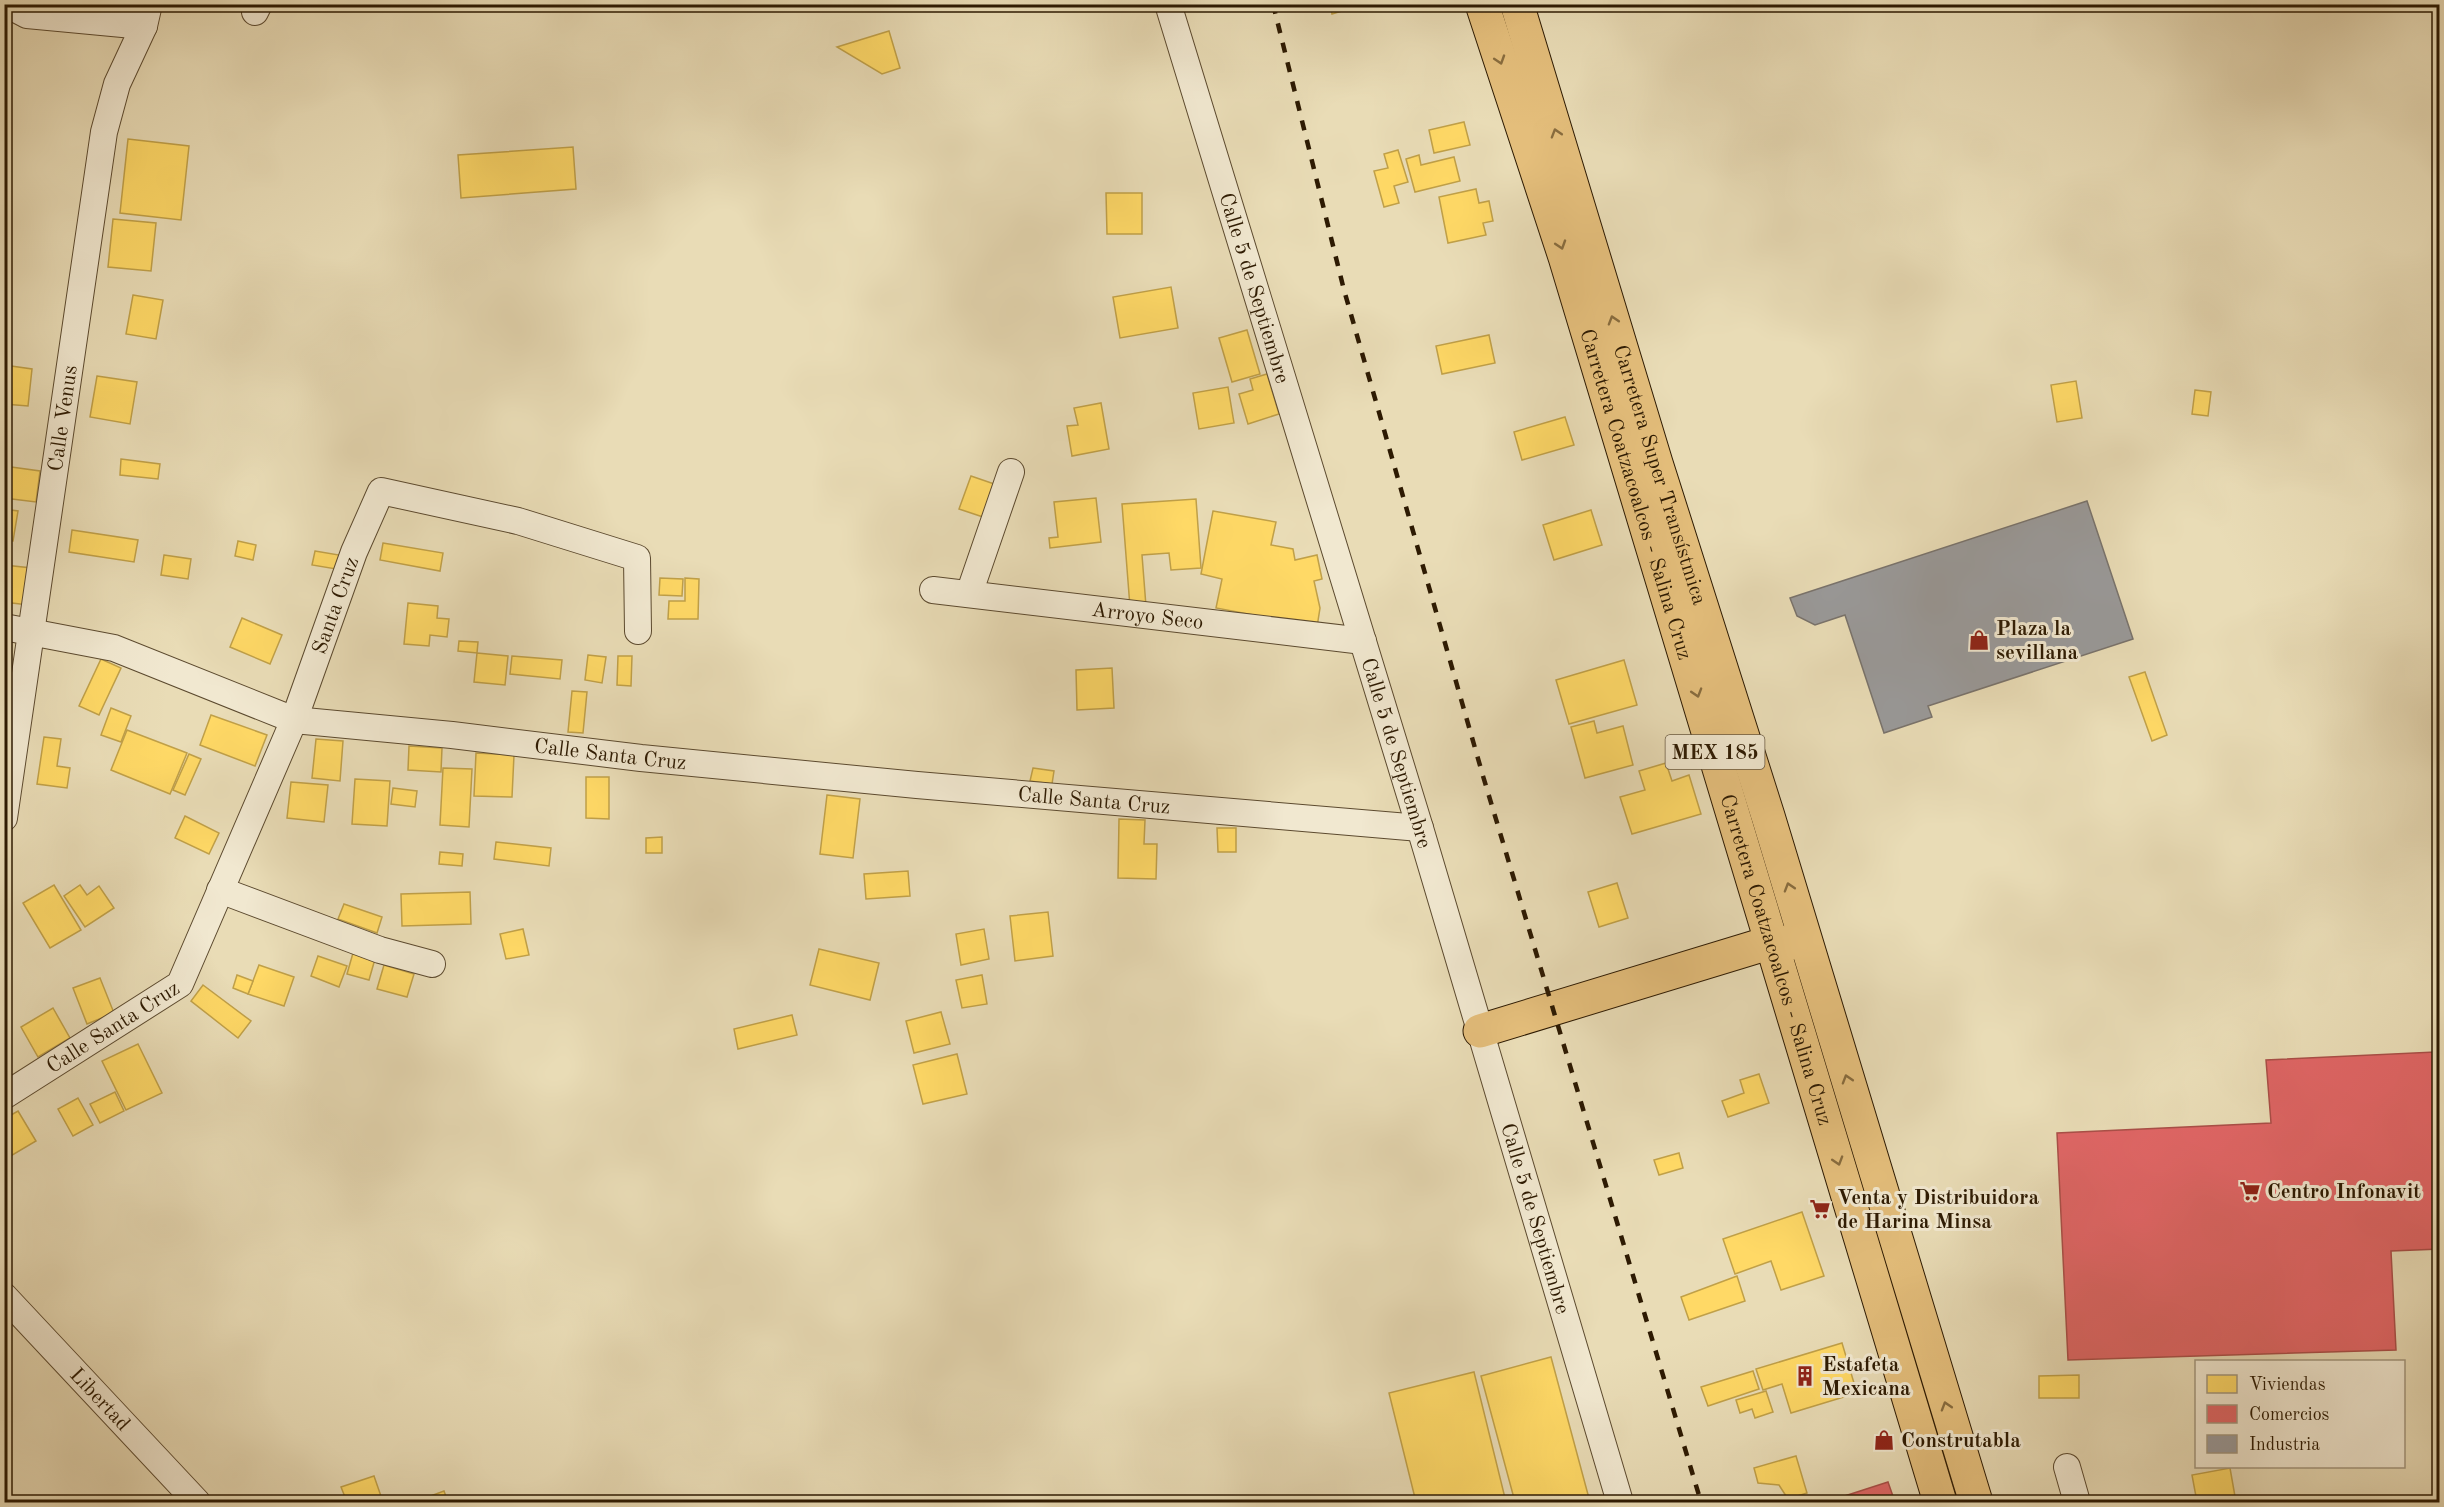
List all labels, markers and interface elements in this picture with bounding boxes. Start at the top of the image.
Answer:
one-way arrow [1493,54,1506,65]
one-way arrow [1551,128,1563,139]
street label: Calle 5 de Septiembre [1214,191,1292,386]
one-way arrow [1554,239,1567,250]
one-way arrow [1608,315,1620,325]
street label: Carretera Coatzacoalcos - Salina Cruz [1575,327,1695,663]
street label: Carretera Super Transístmica [1609,343,1709,608]
street label: Calle Venus [46,364,82,473]
street label: Santa Cruz [309,554,363,657]
street label: Arroyo Seco [1090,600,1204,634]
place label: Plaza la sevillana [1996,619,2079,664]
shop icon: Plaza la sevillana [1967,628,1991,652]
street label: Calle 5 de Septiembre [1357,655,1434,851]
one-way arrow [1690,687,1702,698]
road number: MEX 185 [1666,735,1764,769]
street label: Calle Santa Cruz [533,736,687,774]
street label: Calle Santa Cruz [1017,785,1171,819]
street label: Carretera Coatzacoalcos - Salina Cruz [1715,792,1835,1128]
one-way arrow [1784,882,1796,893]
street label: Calle Santa Cruz [43,978,184,1078]
one-way arrow [1842,1074,1854,1085]
street label: Calle 5 de Septiembre [1496,1121,1573,1317]
one-way arrow [1831,1155,1843,1166]
supermarket icon: Centro Infonavit [2238,1179,2262,1203]
place label: Centro Infonavit [2267,1182,2421,1203]
place label: Venta y Distribuidora de Harina Minsa [1837,1188,2039,1233]
supermarket icon: Venta y Distribuidora de Harina Minsa [1808,1197,1832,1221]
place label: Estafeta Mexicana [1822,1355,1911,1400]
legend [2195,1360,2405,1468]
street label: Libertad [65,1364,133,1435]
building icon: Estafeta Mexicana [1793,1364,1817,1388]
text: Viviendas [2249,1376,2326,1394]
one-way arrow [1941,1401,1953,1412]
text: Comercios [2249,1406,2330,1424]
shop icon: Construtabla [1872,1428,1896,1452]
place label: Construtabla [1901,1431,2021,1452]
text: Industria [2249,1436,2320,1454]

